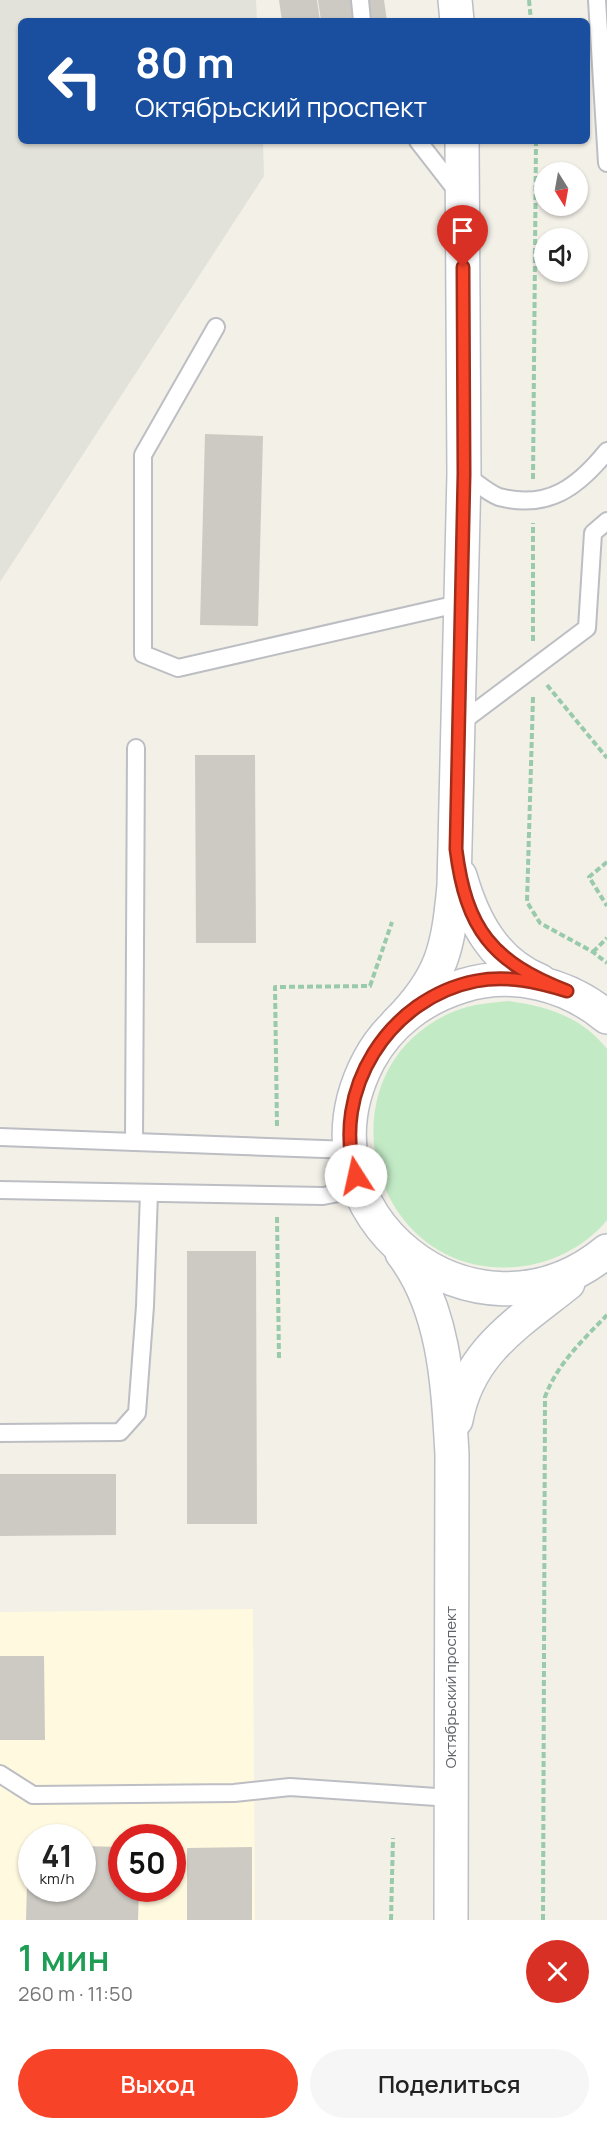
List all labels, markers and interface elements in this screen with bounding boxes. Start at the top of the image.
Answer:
text: 80 m [135,33,235,91]
icon: left [36,42,114,120]
text: Октябрьский проспект [135,88,427,125]
north arrow [534,162,588,216]
map controls [534,162,588,282]
pin [437,205,488,267]
icon: arrive [446,214,479,247]
button: sound [534,228,588,282]
position arrow [324,1144,388,1208]
street label: Октябрьский проспект [440,1605,461,1768]
speed limit sign: 50 [108,1824,186,1902]
text: 41 [41,1835,73,1876]
text: km/h [40,1868,74,1889]
text: 1 мин [18,1933,110,1982]
button: close [526,1940,589,2003]
text: 260 m · 11:50 [18,1980,133,2007]
button: Выход [18,2049,298,2118]
button: Поделиться [310,2049,589,2118]

